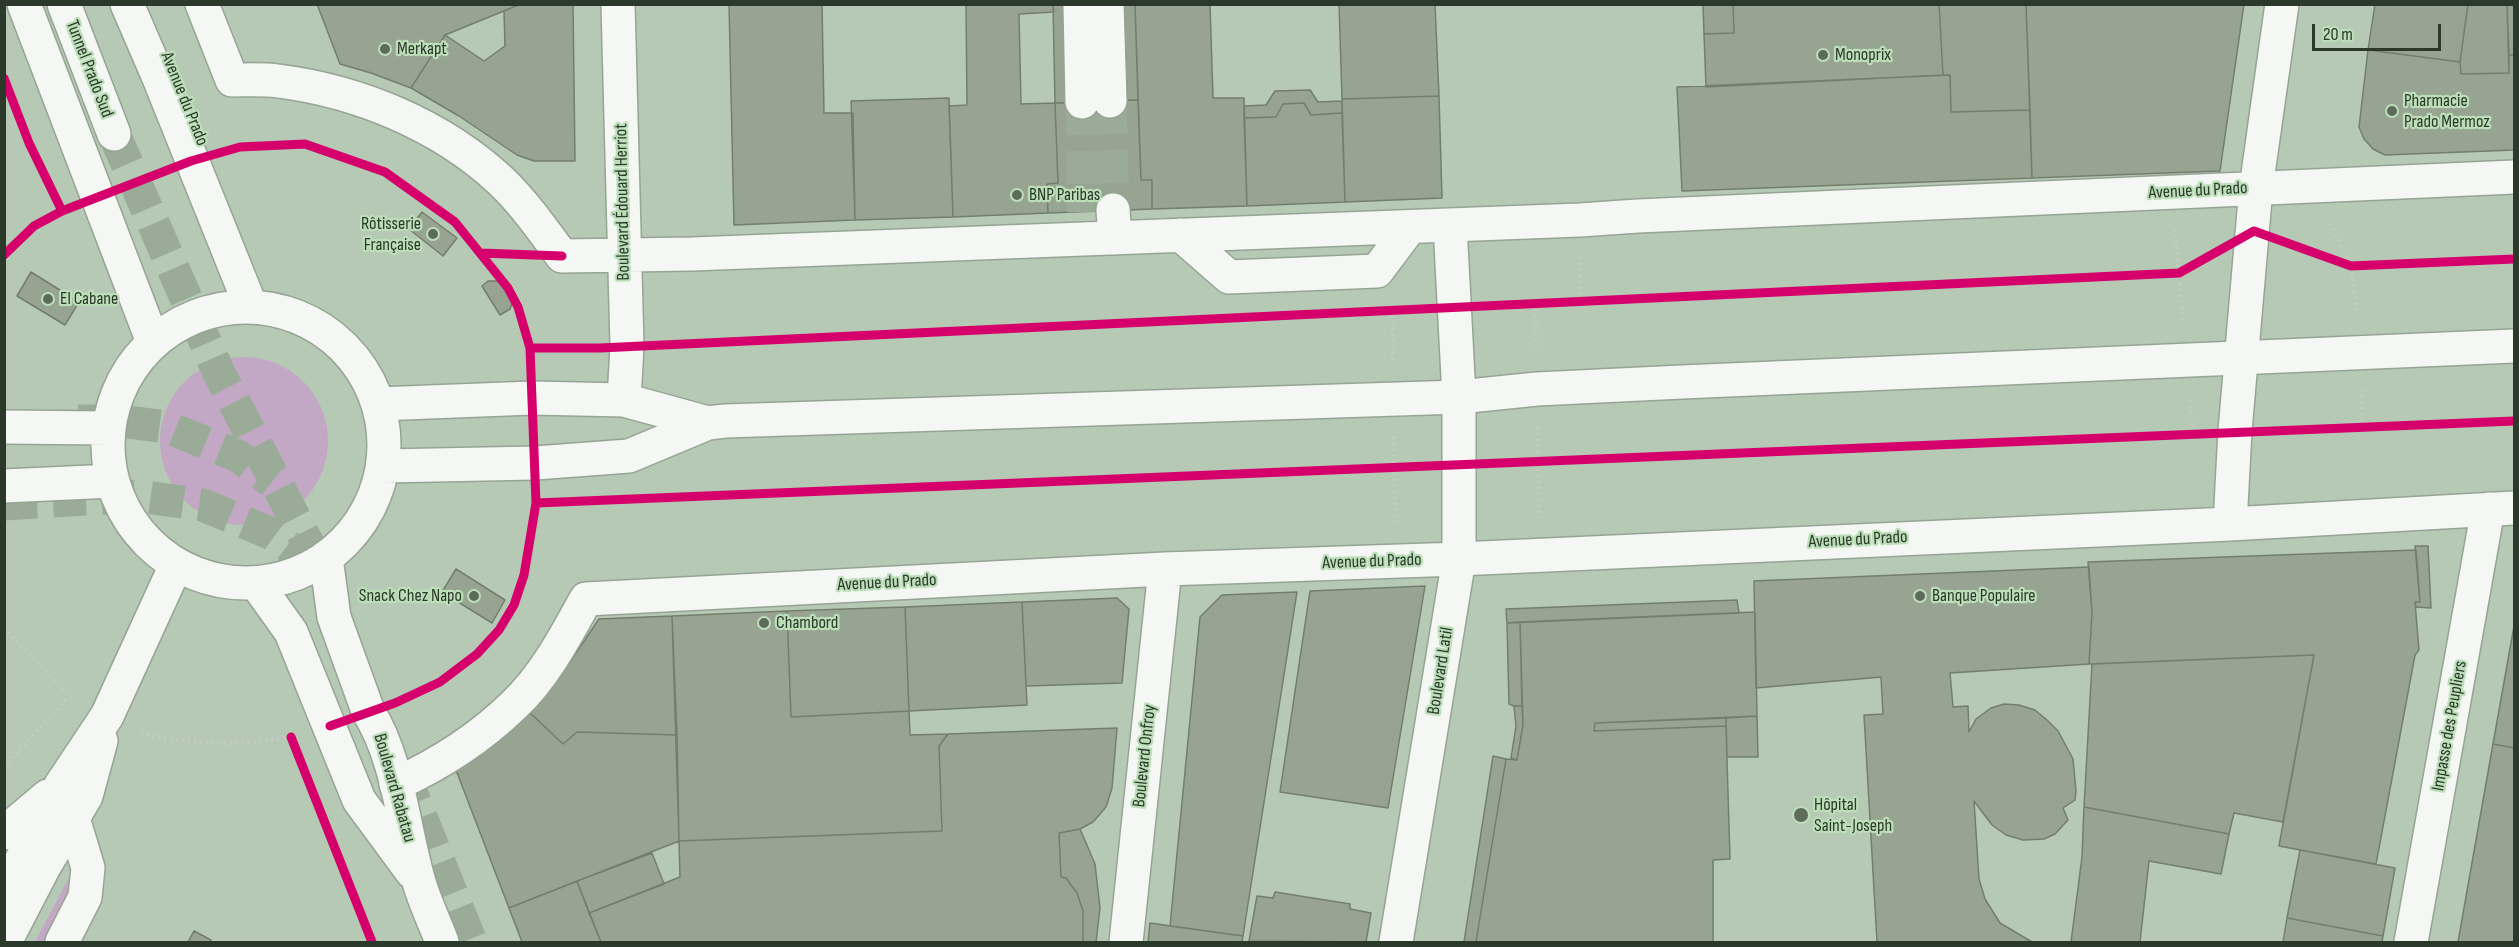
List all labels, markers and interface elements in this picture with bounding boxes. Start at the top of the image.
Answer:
scale bar [2315,12,2444,50]
street label: Tunnel Prado Sud [61,17,117,121]
text: 20 m [2323,24,2353,45]
place label: Merkapt [397,38,447,60]
marker: Merkapt [378,42,392,56]
place label: Monoprix [1835,44,1891,66]
marker: Monoprix [1816,48,1830,62]
street label: Avenue du Prado [155,49,213,149]
place label: Pharmacie Prado Mermoz [2404,90,2490,132]
marker: Pharmacie Prado Mermoz [2385,104,2399,118]
street label: Boulevard Édouard Herriot [611,123,635,281]
street label: Avenue du Prado [2148,178,2248,204]
place label: BNP Paribas [1029,184,1100,206]
marker: BNP Paribas [1010,188,1024,202]
place label: Rôtisserie Française [361,213,421,256]
marker: Rôtisserie Française [426,227,440,241]
place label: El Cabane [60,288,118,310]
marker: El Cabane [41,292,55,306]
street label: Avenue du Prado [1808,527,1908,553]
street label: Avenue du Prado [1322,549,1422,575]
street label: Avenue du Prado [837,570,937,596]
place label: Snack Chez Napo [359,585,462,607]
place label: Banque Populaire [1932,585,2036,607]
marker: Snack Chez Napo [467,589,481,603]
marker: Banque Populaire [1913,589,1927,603]
place label: Chambord [776,612,838,634]
marker: Chambord [757,616,771,630]
street label: Boulevard Latil [1423,626,1459,716]
street label: Impasse des Peupliers [2428,659,2472,793]
street label: Boulevard Onfroy [1129,704,1161,808]
street label: Boulevard Rabatau [368,731,420,845]
place label: Hôpital Saint-Joseph [1814,794,1892,836]
marker: Hôpital Saint-Joseph [1792,806,1810,824]

